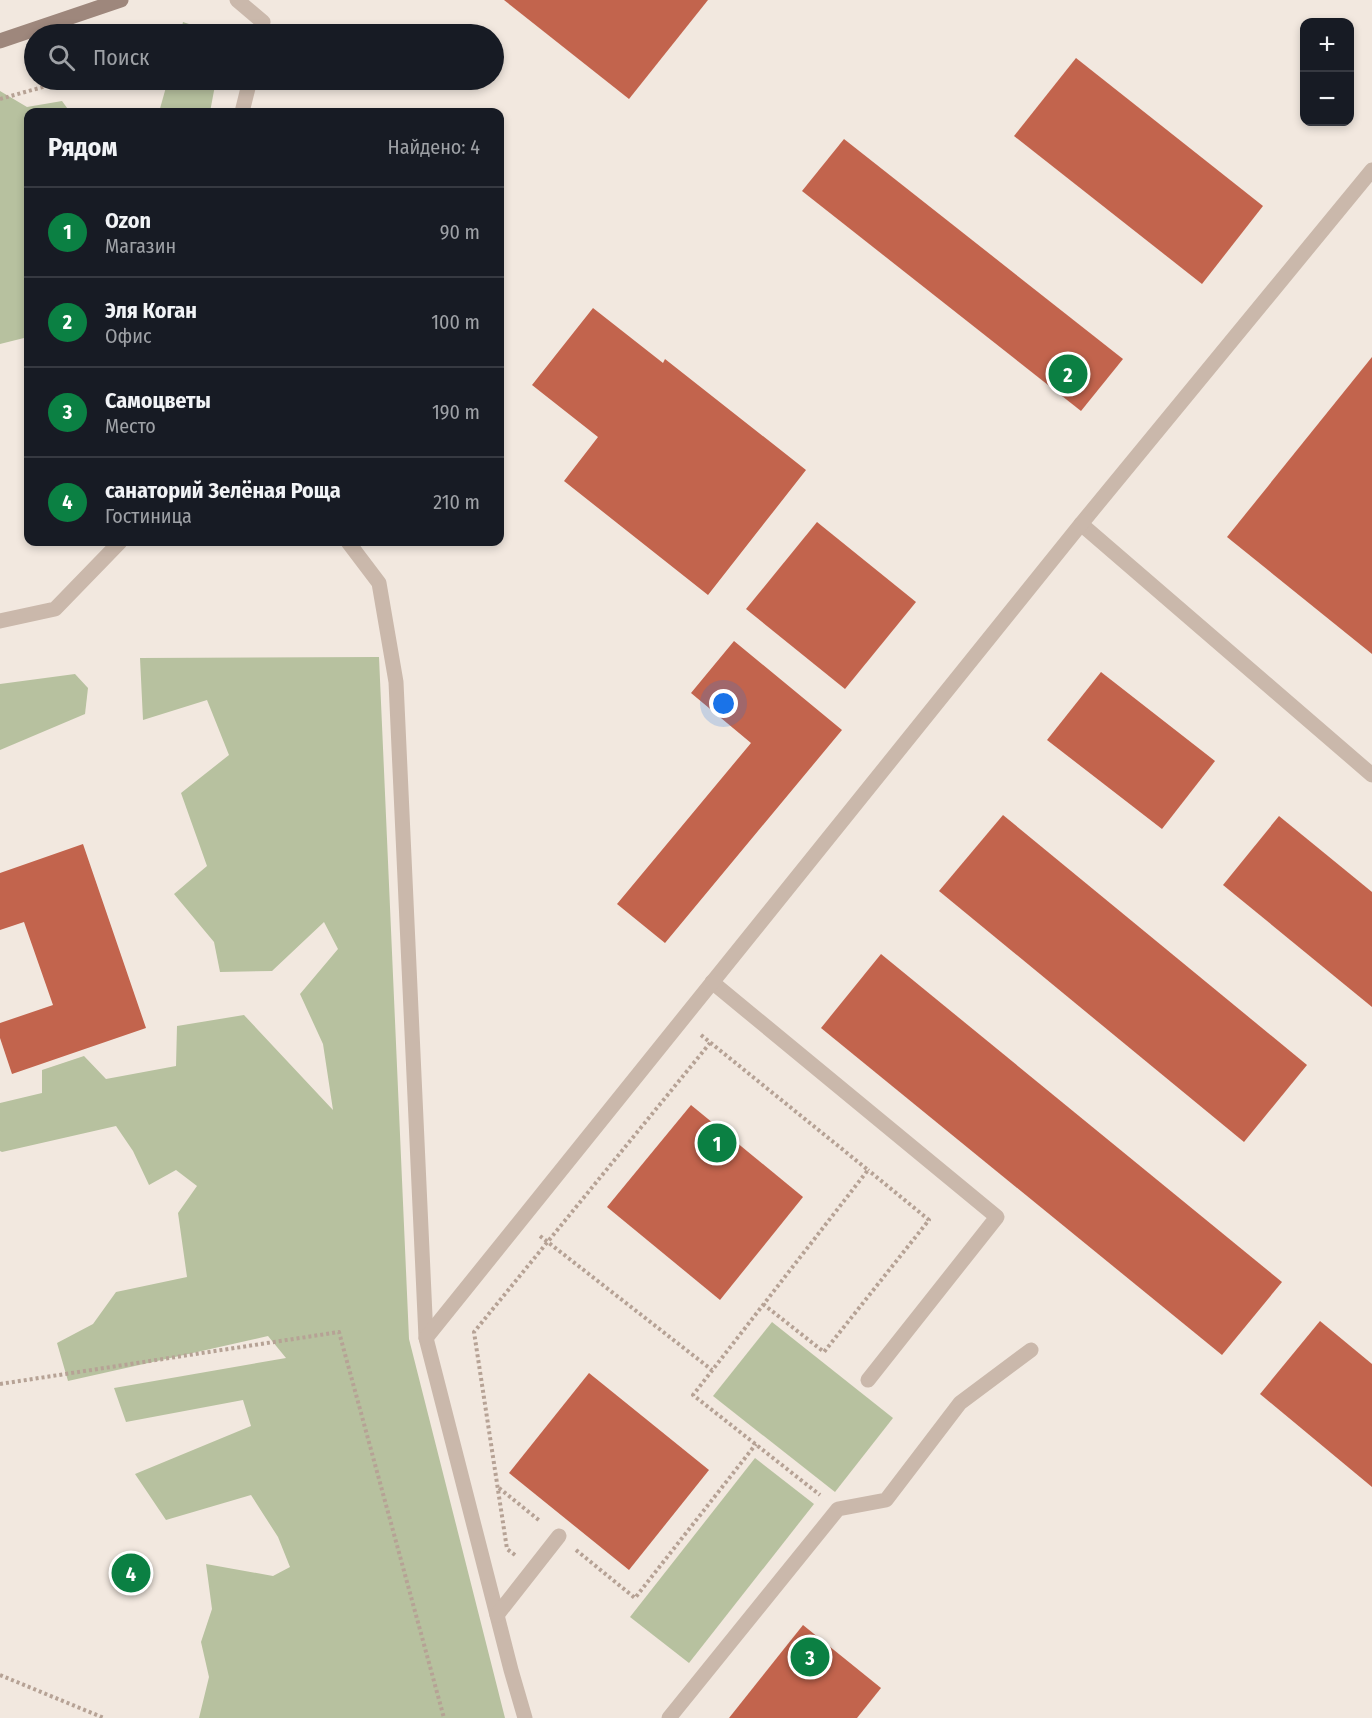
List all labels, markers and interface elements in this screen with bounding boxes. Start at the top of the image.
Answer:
map controls [1300,18,1354,126]
button: + [1300,18,1354,72]
search box [24,24,504,90]
icon: search [45,41,78,74]
text: Поиск [93,44,149,71]
button: − [1300,72,1354,126]
text: Рядом [48,132,117,163]
text: Найдено: 4 [388,135,480,159]
text: Ozon [105,207,151,234]
text: 1 [63,220,72,244]
text: 90 m [440,220,480,244]
text: Магазин [105,234,176,258]
text: Эля Коган [105,297,197,324]
text: 2 [63,310,72,334]
text: 100 m [431,310,480,334]
text: Офис [105,324,152,348]
pin: 2 [1048,352,1088,397]
text: Самоцветы [105,387,211,414]
text: 3 [63,400,72,424]
text: 190 m [432,400,480,424]
text: Место [105,414,156,438]
text: санаторий Зелёная Роща [105,477,341,504]
text: 4 [62,490,73,514]
text: 210 m [433,490,480,514]
text: Гостиница [105,504,192,528]
your location [709,689,738,718]
pin: 1 [698,1120,736,1166]
pin: 4 [112,1550,150,1596]
pin: 3 [790,1634,830,1680]

